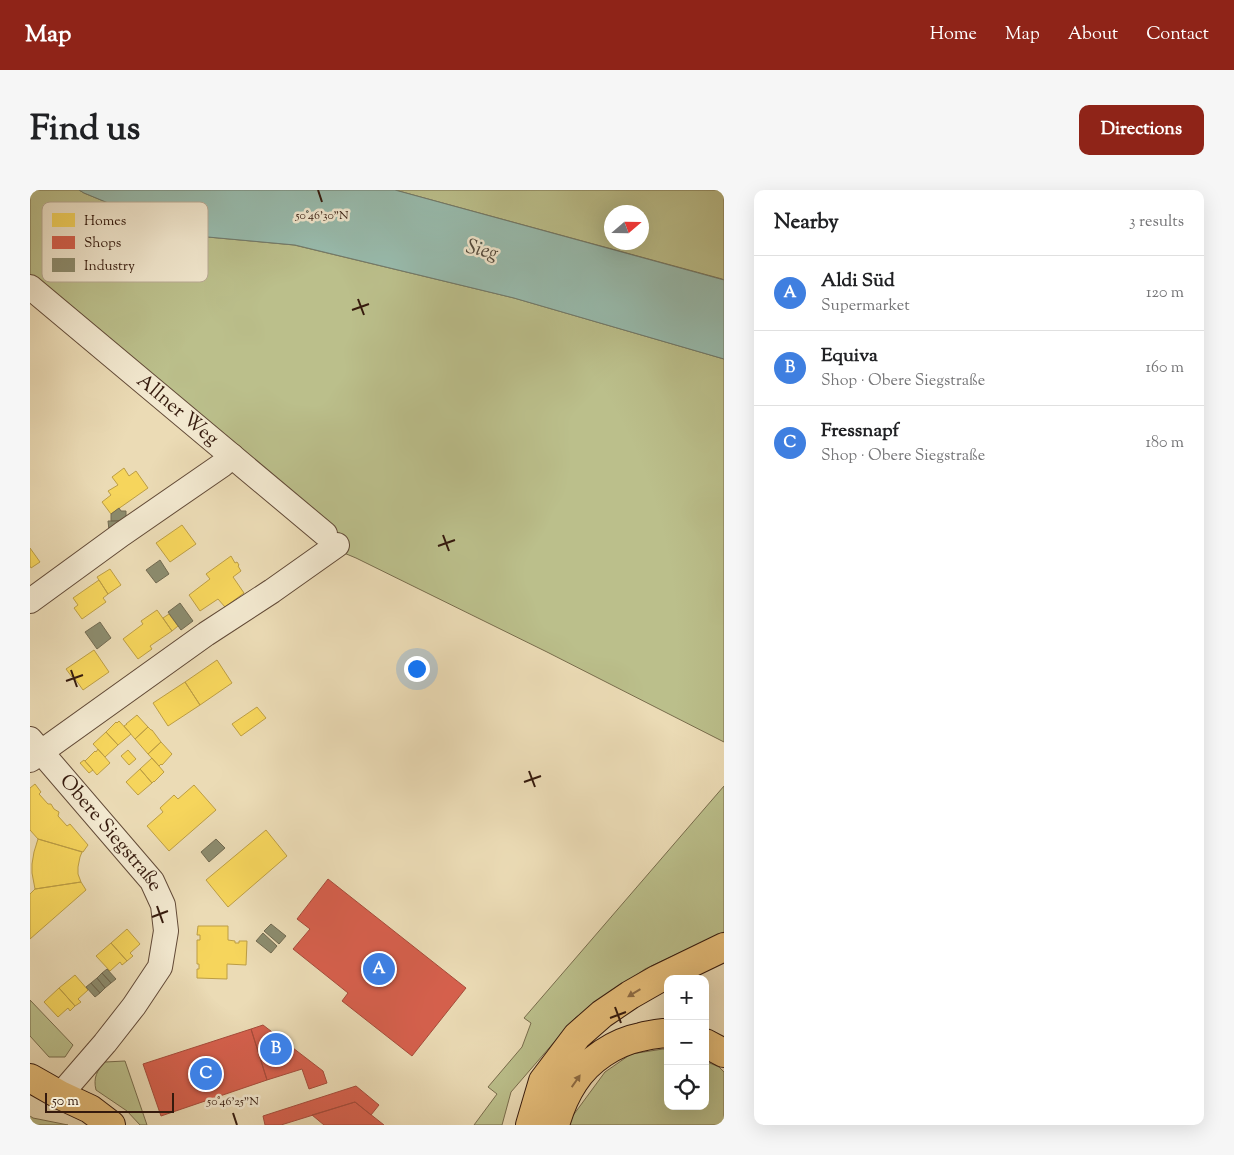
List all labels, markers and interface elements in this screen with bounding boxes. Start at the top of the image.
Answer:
text: Map [25,18,71,52]
text: Home [930,22,977,48]
text: Map [1005,22,1040,48]
text: About [1068,22,1118,48]
text: Contact [1146,22,1209,48]
text: Find us [30,105,140,156]
button: Directions [1079,105,1204,155]
legend [42,202,208,282]
north arrow [604,205,649,250]
text: 50°46'30"N [294,207,349,225]
text: Nearby [774,208,839,238]
text: 3 results [1129,211,1184,234]
text: Homes [84,212,126,232]
water label: Sieg [463,233,501,269]
text: Shops [84,234,121,254]
text: Industry [84,257,135,277]
text: Aldi Süd [821,268,895,295]
text: A [784,282,797,305]
text: 120 m [1146,282,1184,305]
text: Supermarket [821,295,910,318]
text: Equiva [821,343,878,370]
text: B [785,357,795,380]
text: 160 m [1146,357,1184,380]
street label: Allner Weg [130,367,225,453]
text: Shop · Obere Siegstraße [821,370,985,393]
text: Fressnapf [821,418,899,445]
text: C [784,432,796,455]
text: 180 m [1145,432,1184,455]
text: Shop · Obere Siegstraße [821,445,985,468]
your location [404,656,430,682]
street label: Obere Siegstraße [52,768,169,896]
pin: A [363,950,395,988]
map controls [664,975,709,1110]
button: + [664,975,709,1020]
one-way arrow [627,988,640,997]
button: − [664,1020,709,1065]
pin: B [260,1030,292,1068]
pin: C [190,1055,222,1093]
button: locate [664,1065,709,1110]
one-way arrow [571,1074,581,1088]
scale bar [45,1090,174,1113]
text: 50 m [52,1092,79,1112]
text: 50°46'25"N [206,1093,259,1111]

